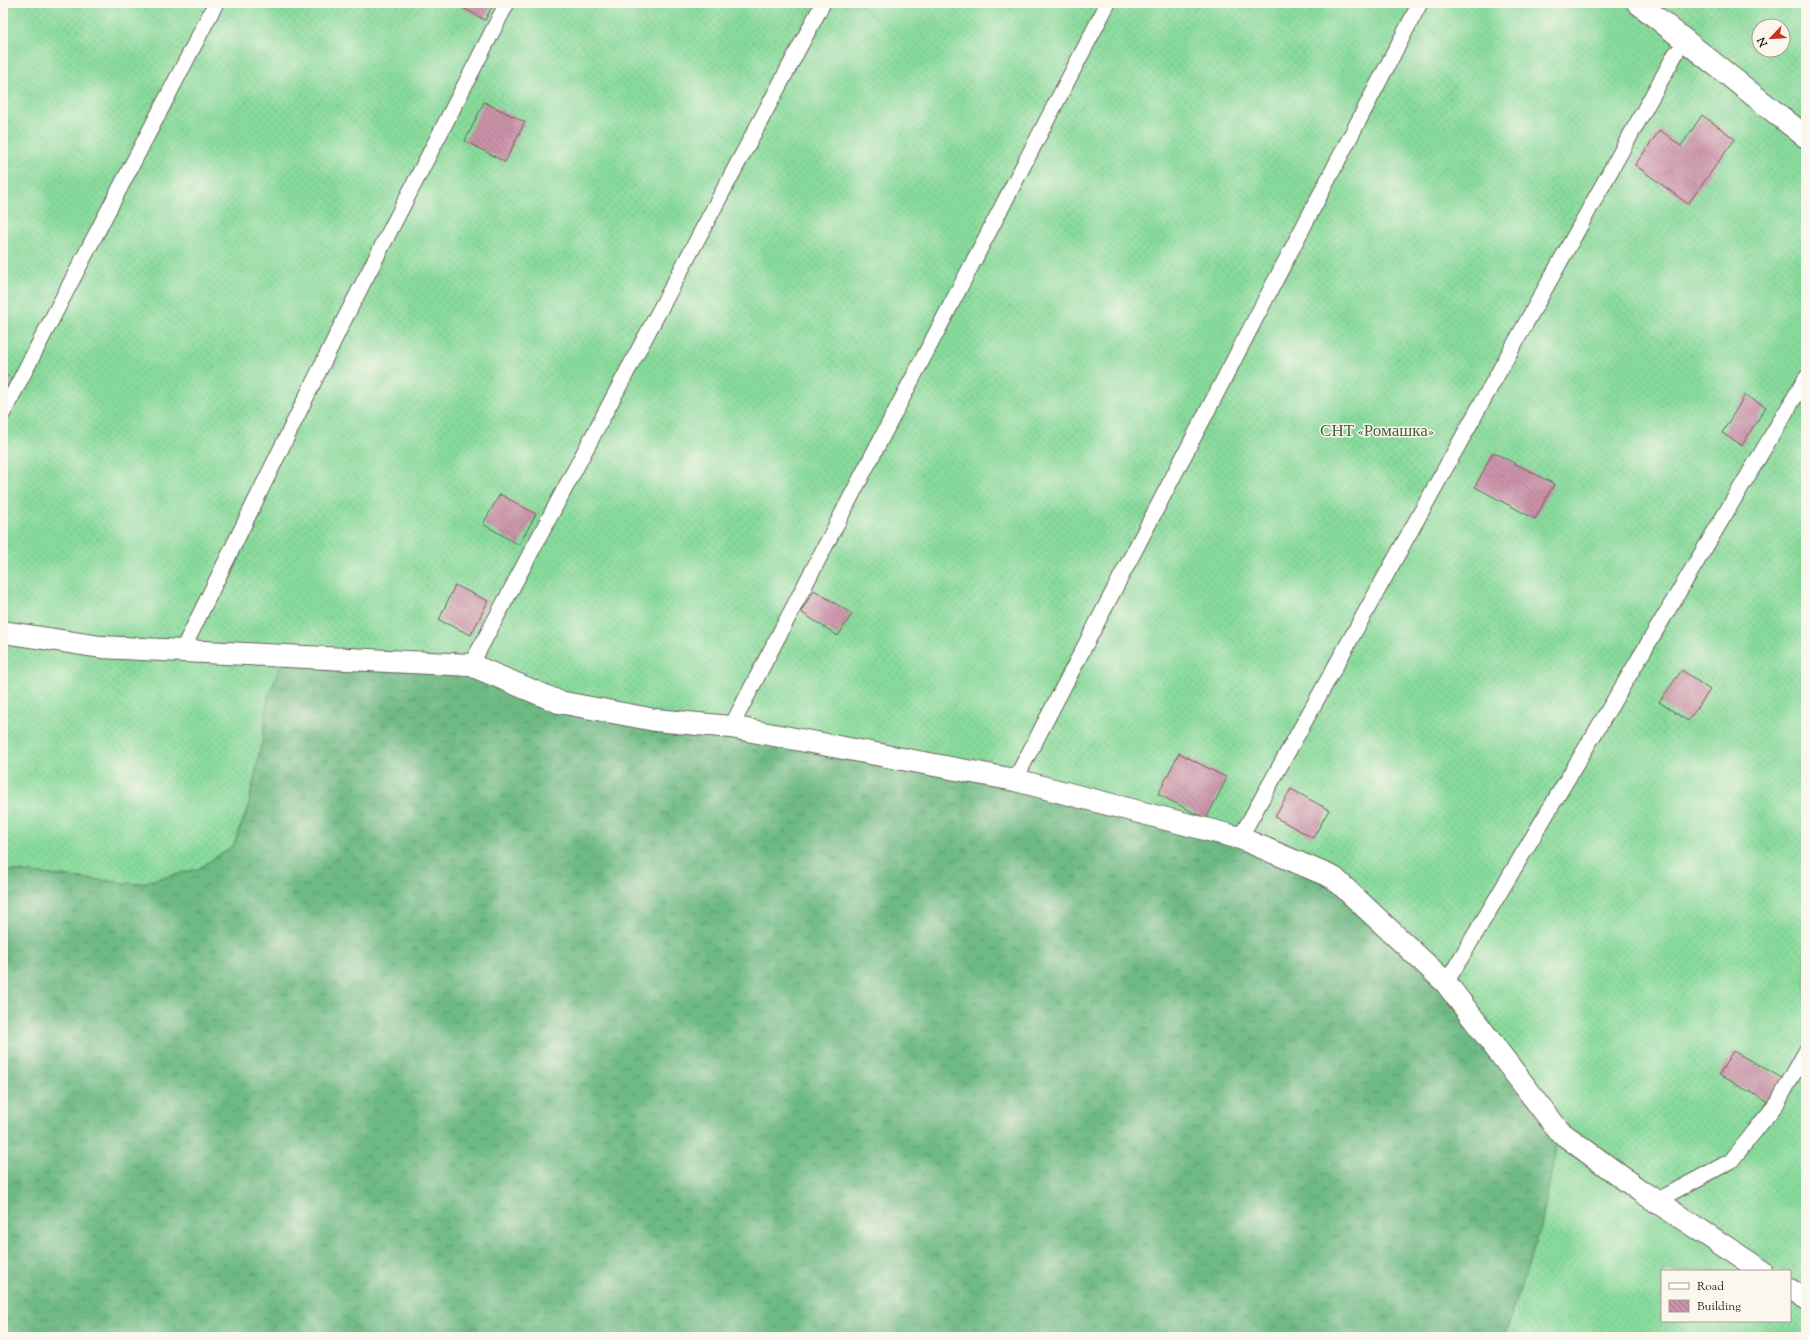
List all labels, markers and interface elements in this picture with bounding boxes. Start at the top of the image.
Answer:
north arrow [1751,18,1791,58]
text: N [1754,34,1772,50]
park label: СНТ «Ромашка» [1320,420,1434,444]
legend [1661,1270,1791,1322]
text: Road [1697,1278,1724,1296]
text: Building [1697,1298,1741,1316]

